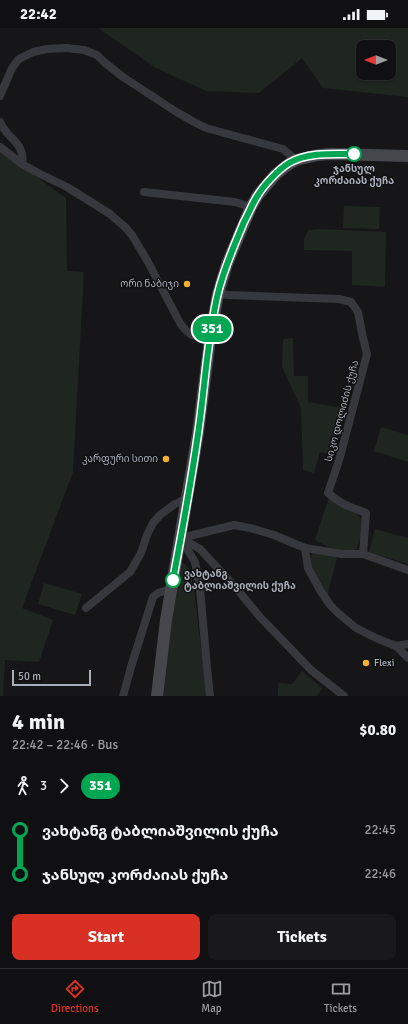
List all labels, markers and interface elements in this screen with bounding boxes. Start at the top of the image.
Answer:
text: 22:42 [20,5,57,23]
north arrow [356,40,396,80]
map controls [356,40,396,80]
marker: ჯანსულ კორძაიას ქუჩა [346,146,362,162]
place label: ჯანსულ კორძაიას ქუჩა [314,163,394,187]
place label: ორი ნაბიჯი [120,278,179,290]
marker: ორი ნაბიჯი [182,279,192,289]
line badge: 351 [189,316,235,342]
text: 351 [201,320,223,337]
street label: სიკო დოლიძის ქუჩა [323,359,361,463]
place label: კარფური სითი [82,453,158,465]
marker: კარფური სითი [161,454,171,464]
place label: ვახტანგ ტაბლიაშვილის ქუჩა [184,568,296,592]
marker: ვახტანგ ტაბლიაშვილის ქუჩა [165,572,181,588]
place label: Flexi [374,657,394,669]
marker: Flexi [361,658,371,668]
scale bar [12,668,91,687]
text: 50 m [18,670,41,683]
text: 4 min [12,708,65,735]
text: $0.80 [359,721,396,739]
text: 22:42 – 22:46 · Bus [12,737,118,753]
icon: walk [12,775,34,797]
icon: forward [53,775,75,797]
text: 351 [89,777,112,794]
text: 3 [40,778,47,794]
text: ვახტანგ ტაბლიაშვილის ქუჩა [42,822,279,840]
text: 22:45 [364,822,396,838]
text: ჯანსულ კორძაიას ქუჩა [42,866,228,884]
text: 22:46 [364,866,396,882]
button: Start [12,914,200,960]
button: Tickets [208,914,396,960]
tab: Directions [51,978,99,1015]
tab: Map [201,978,223,1015]
tab: Tickets [324,978,357,1015]

